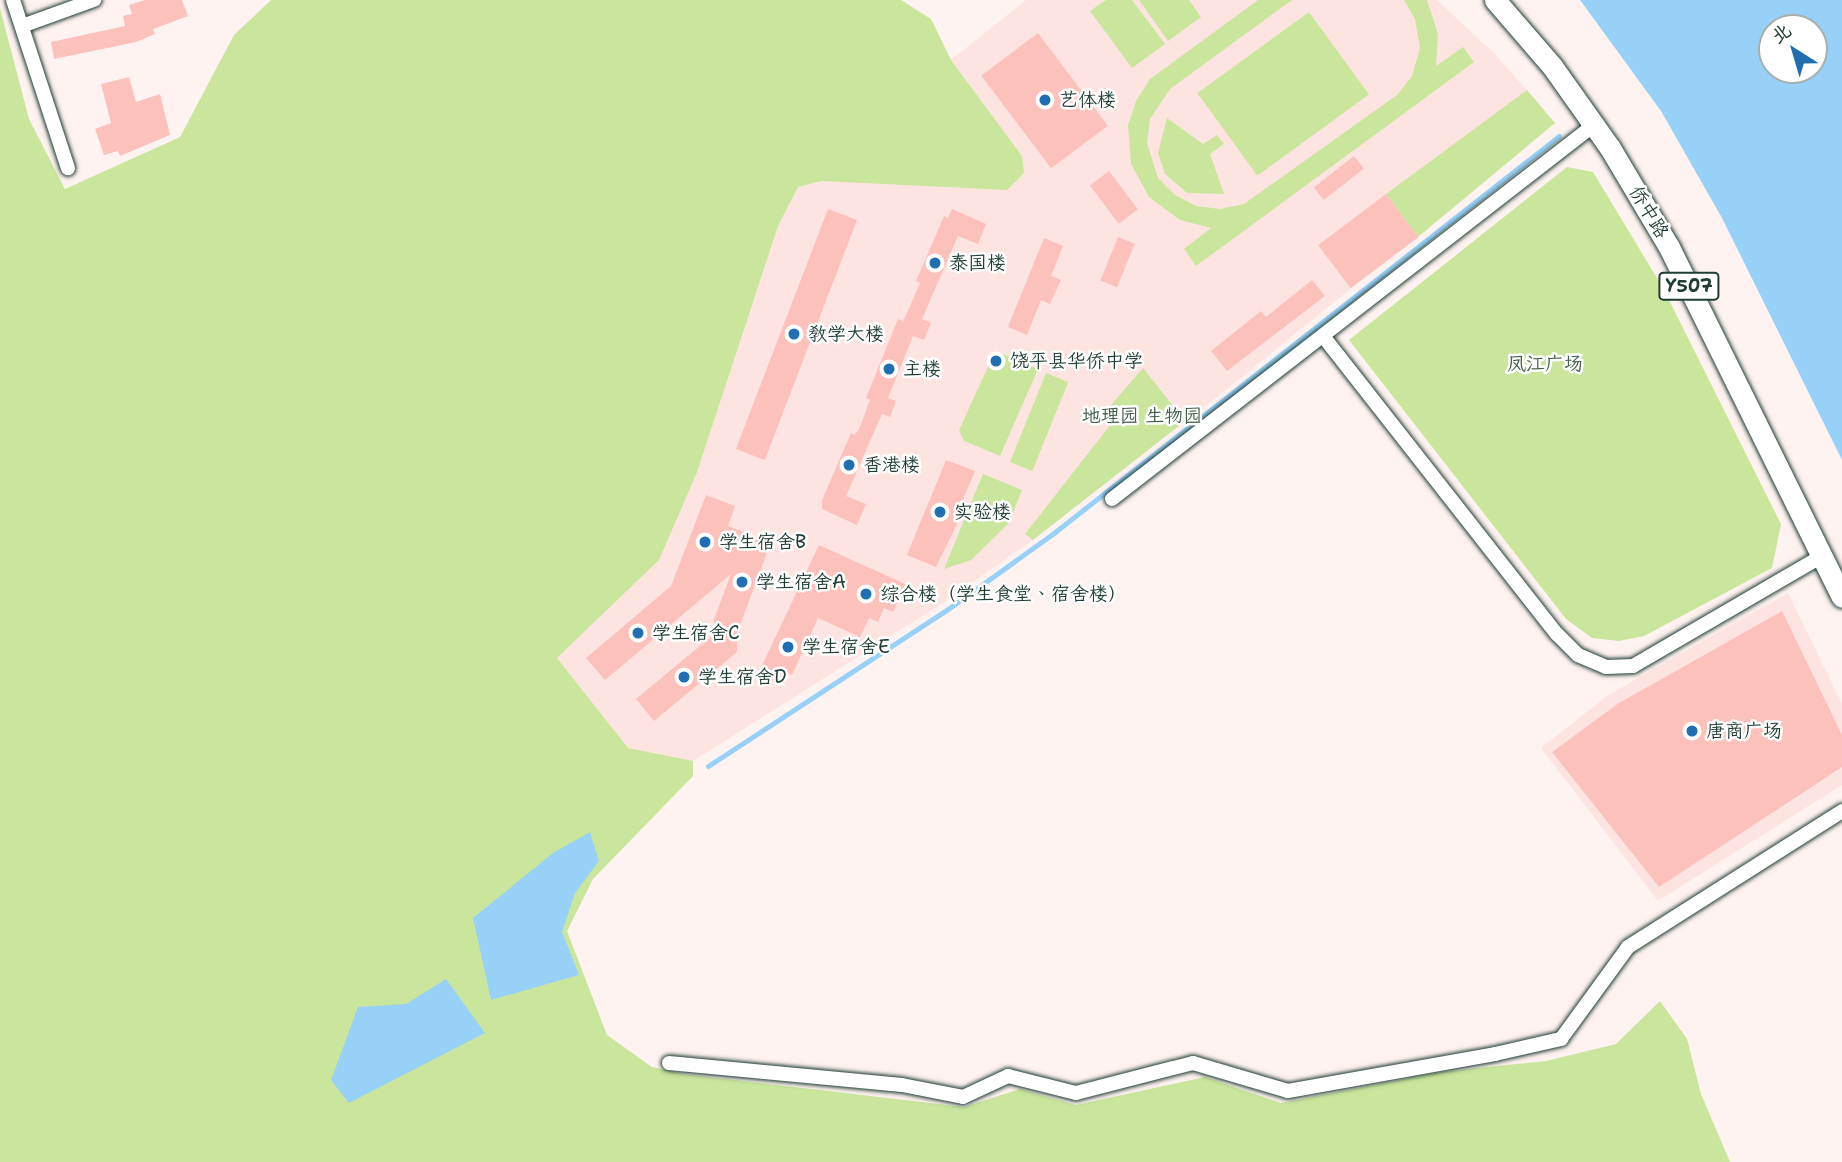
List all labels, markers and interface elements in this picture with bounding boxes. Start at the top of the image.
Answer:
north arrow [1758,14,1828,84]
text: 北 [1766,18,1796,49]
place label: 艺体楼 [1059,89,1116,111]
marker: 艺体楼 [1037,92,1053,108]
street label: 侨中路 [1625,182,1673,242]
place label: 泰国楼 [949,252,1006,274]
marker: 泰国楼 [927,255,943,271]
road number: Y507 [1658,272,1720,300]
place label: 教学大楼 [808,323,884,345]
marker: 教学大楼 [786,326,802,342]
place label: 饶平县华侨中学 [1010,350,1143,372]
marker: 饶平县华侨中学 [988,353,1004,369]
park label: 凤江广场 [1507,353,1583,375]
place label: 主楼 [903,358,941,380]
marker: 主楼 [881,361,897,377]
park label: 地理园 生物园 [1082,405,1202,427]
place label: 香港楼 [863,454,920,476]
marker: 香港楼 [841,457,857,473]
place label: 实验楼 [954,501,1011,523]
marker: 实验楼 [932,504,948,520]
place label: 学生宿舍B [719,531,806,553]
marker: 学生宿舍B [697,534,713,550]
place label: 学生宿舍A [756,571,846,593]
marker: 学生宿舍A [734,574,750,590]
place label: 综合楼（学生食堂、宿舍楼） [880,583,1127,605]
marker: 综合楼（学生食堂、宿舍楼） [858,586,874,602]
place label: 学生宿舍C [652,622,740,644]
marker: 学生宿舍C [630,625,646,641]
place label: 学生宿舍E [802,636,890,658]
marker: 学生宿舍E [780,639,796,655]
place label: 学生宿舍D [698,666,787,688]
marker: 学生宿舍D [676,669,692,685]
place label: 唐商广场 [1706,720,1782,742]
marker: 唐商广场 [1684,723,1700,739]

